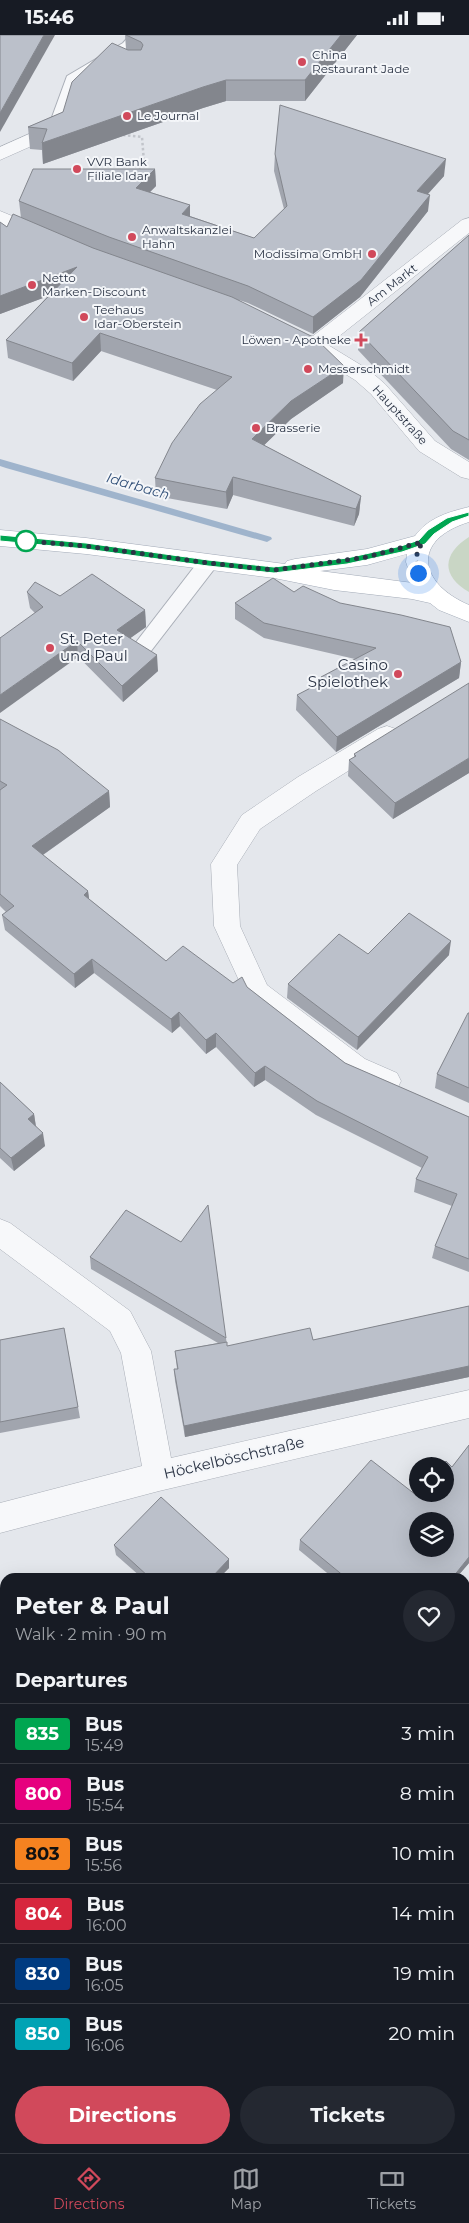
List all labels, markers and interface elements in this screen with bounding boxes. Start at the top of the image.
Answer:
text: 15:46 [25,6,74,29]
place label: China Restaurant Jade [312,47,410,76]
marker: China Restaurant Jade [296,56,308,68]
place label: Le Journal [137,108,199,123]
marker: Le Journal [121,110,133,122]
place label: VVR Bank Filiale Idar [87,154,149,183]
marker: VVR Bank Filiale Idar [71,163,83,175]
place label: Anwaltskanzlei Hahn [142,222,232,251]
marker: Anwaltskanzlei Hahn [126,231,138,243]
place label: Modissima GmbH [254,246,362,261]
marker: Modissima GmbH [366,248,378,260]
street label: Am Markt [364,260,420,309]
place label: Netto Marken-Discount [42,270,146,299]
marker: Netto Marken-Discount [26,279,38,291]
place label: Teehaus Idar-Oberstein [94,302,182,331]
marker: Teehaus Idar-Oberstein [78,311,90,323]
place label: Löwen - Apotheke [241,332,351,347]
marker: Löwen - Apotheke [355,334,367,346]
place label: Messerschmidt [318,361,410,376]
marker: Messerschmidt [302,363,314,375]
street label: Hauptstraße [370,382,431,448]
place label: Brasserie [266,420,321,435]
marker: Brasserie [250,422,262,434]
water label: Idarbach [104,468,172,504]
unlabelled marker [15,530,37,552]
your location [406,561,431,586]
place label: St. Peter und Paul [60,629,128,665]
marker: St. Peter und Paul [44,642,56,654]
place label: Casino Spielothek [308,655,388,691]
marker: Casino Spielothek [392,668,404,680]
street label: Höckelböschstraße [162,1432,306,1483]
map controls [409,1457,454,1557]
button: locate [409,1457,454,1502]
button: layers [409,1512,454,1557]
button: heart [403,1590,455,1642]
text: Peter & Paul [15,1591,170,1620]
text: Walk · 2 min · 90 m [15,1625,167,1644]
text: Departures [15,1669,127,1692]
text: Bus [85,1713,123,1736]
text: 3 min [401,1722,455,1745]
text: 835 [26,1723,59,1745]
text: 15:49 [85,1736,123,1755]
text: Bus [86,1773,124,1796]
text: 8 min [400,1782,455,1805]
text: 800 [25,1783,61,1805]
text: 15:54 [86,1796,124,1815]
text: Bus [85,1833,123,1856]
text: 10 min [392,1842,455,1865]
text: 803 [25,1843,60,1865]
text: 15:56 [85,1856,122,1875]
text: Bus [87,1893,124,1916]
text: 14 min [392,1902,455,1925]
text: 804 [25,1903,62,1925]
text: 16:00 [87,1916,127,1935]
text: Bus [85,1953,123,1976]
text: 19 min [393,1962,455,1985]
text: 830 [25,1963,60,1985]
text: 16:05 [85,1976,124,1995]
text: Bus [85,2013,123,2036]
text: 20 min [389,2022,455,2045]
text: 850 [25,2023,60,2045]
text: 16:06 [85,2036,124,2055]
button: Directions [15,2086,230,2144]
button: Tickets [240,2086,455,2144]
tab: Directions [53,2165,125,2213]
tab: Map [230,2165,262,2213]
tab: Tickets [367,2165,416,2213]

